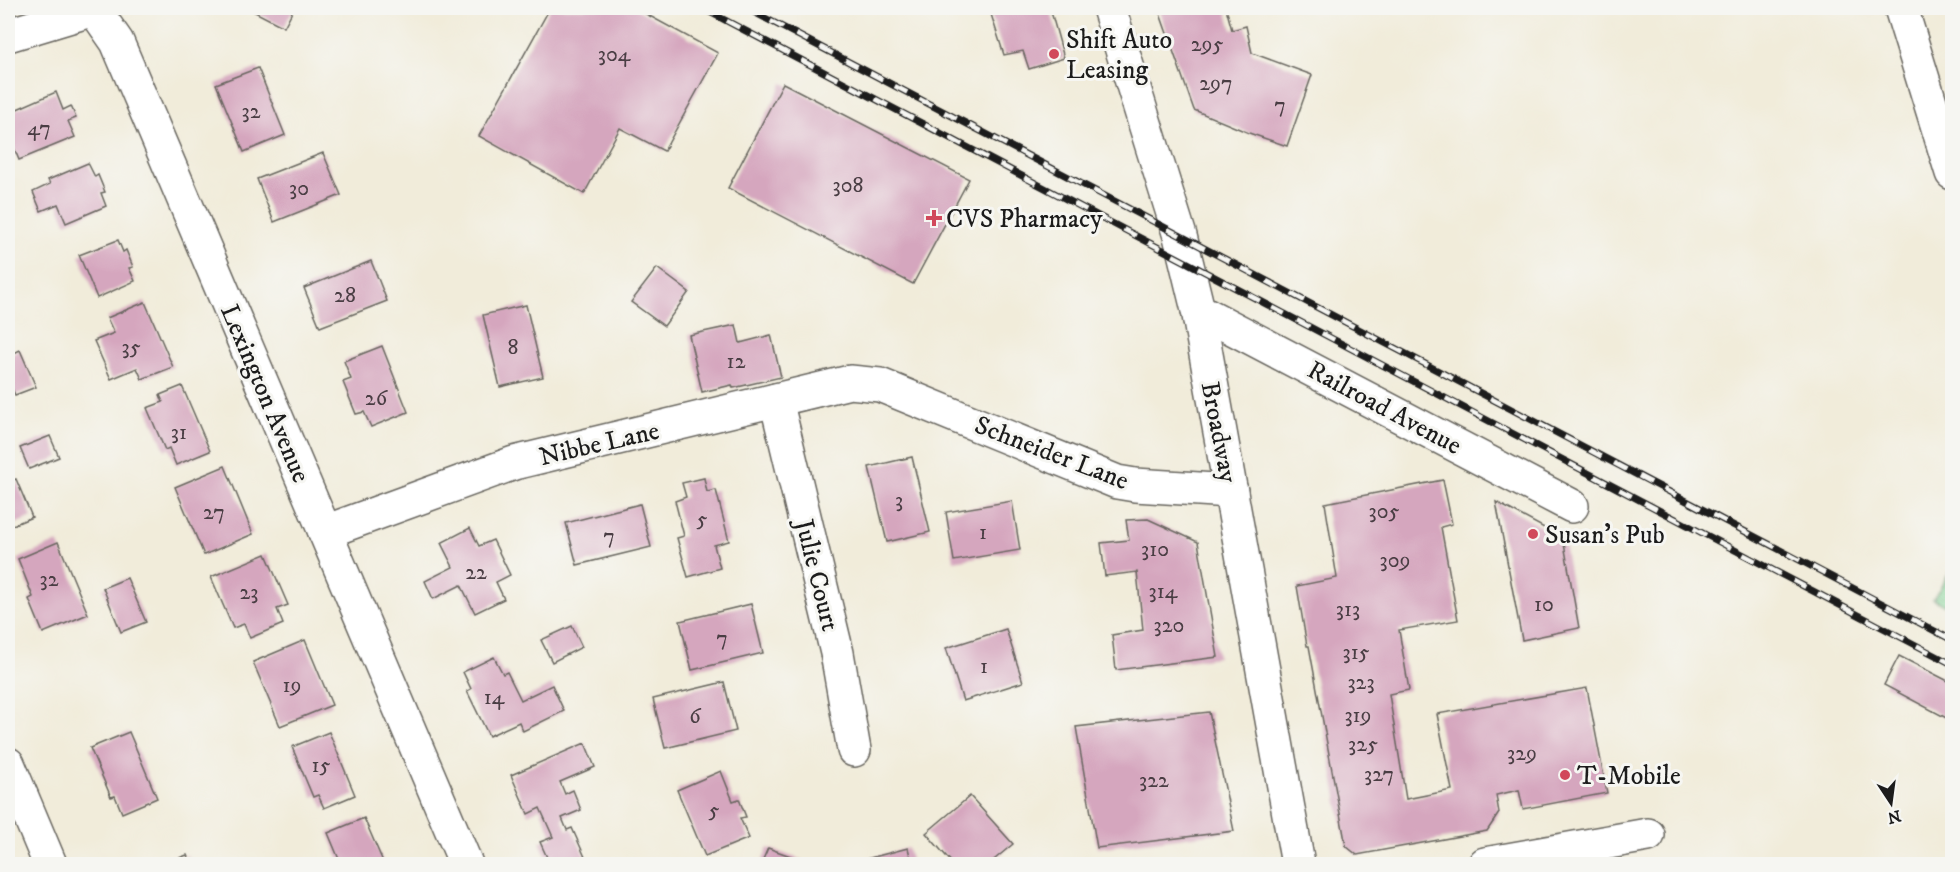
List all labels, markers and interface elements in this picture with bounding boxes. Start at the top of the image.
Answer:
place label: Shift Auto Leasing [1066,24,1172,87]
house number: 295 [1191,31,1223,58]
house number: 304 [598,41,632,68]
marker: Shift Auto Leasing [1047,47,1061,61]
house number: 297 [1199,70,1233,97]
house number: 7 [1274,92,1286,119]
house number: 32 [241,98,261,125]
house number: 47 [27,115,51,142]
house number: 308 [832,172,864,199]
house number: 30 [289,175,309,202]
place label: CVS Pharmacy [946,203,1103,236]
marker: CVS Pharmacy [927,211,941,225]
house number: 28 [334,282,356,309]
street label: Lexington Avenue [212,300,317,488]
house number: 35 [121,334,141,361]
house number: 8 [507,334,519,361]
house number: 12 [727,348,746,375]
street label: Railroad Avenue [1302,354,1467,463]
street label: Broadway [1193,379,1245,486]
house number: 26 [365,385,389,412]
street label: Schneider Lane [970,409,1133,498]
street label: Nibbe Lane [536,415,663,474]
house number: 31 [171,419,187,446]
house number: 3 [895,487,903,514]
house number: 305 [1369,498,1400,525]
house number: 27 [203,499,225,526]
house number: 5 [697,506,708,533]
street label: Julie Court [786,514,846,635]
house number: 1 [979,519,987,546]
place label: Susan’s Pub [1545,519,1665,552]
house number: 7 [603,523,615,550]
marker: Susan’s Pub [1526,527,1540,541]
house number: 310 [1141,536,1169,563]
house number: 309 [1379,547,1411,574]
house number: 22 [465,559,487,586]
house number: 32 [39,566,59,593]
house number: 314 [1149,578,1179,605]
house number: 23 [239,579,259,606]
house number: 10 [1534,591,1554,618]
house number: 313 [1336,596,1360,623]
house number: 320 [1154,612,1184,639]
house number: 7 [716,625,728,652]
house number: 315 [1342,639,1370,666]
house number: 1 [980,653,988,680]
house number: 323 [1347,669,1375,696]
house number: 19 [283,672,302,699]
house number: 14 [484,684,506,711]
house number: 319 [1344,702,1372,729]
house number: 6 [689,703,702,730]
house number: 325 [1348,731,1378,758]
house number: 329 [1507,740,1537,767]
house number: 15 [312,752,331,779]
place label: T-Mobile [1577,760,1681,793]
house number: 327 [1364,761,1394,788]
house number: 322 [1139,767,1169,794]
marker: T-Mobile [1558,768,1572,782]
north arrow [1861,773,1921,833]
house number: 5 [709,797,720,824]
text: N [1885,805,1903,828]

